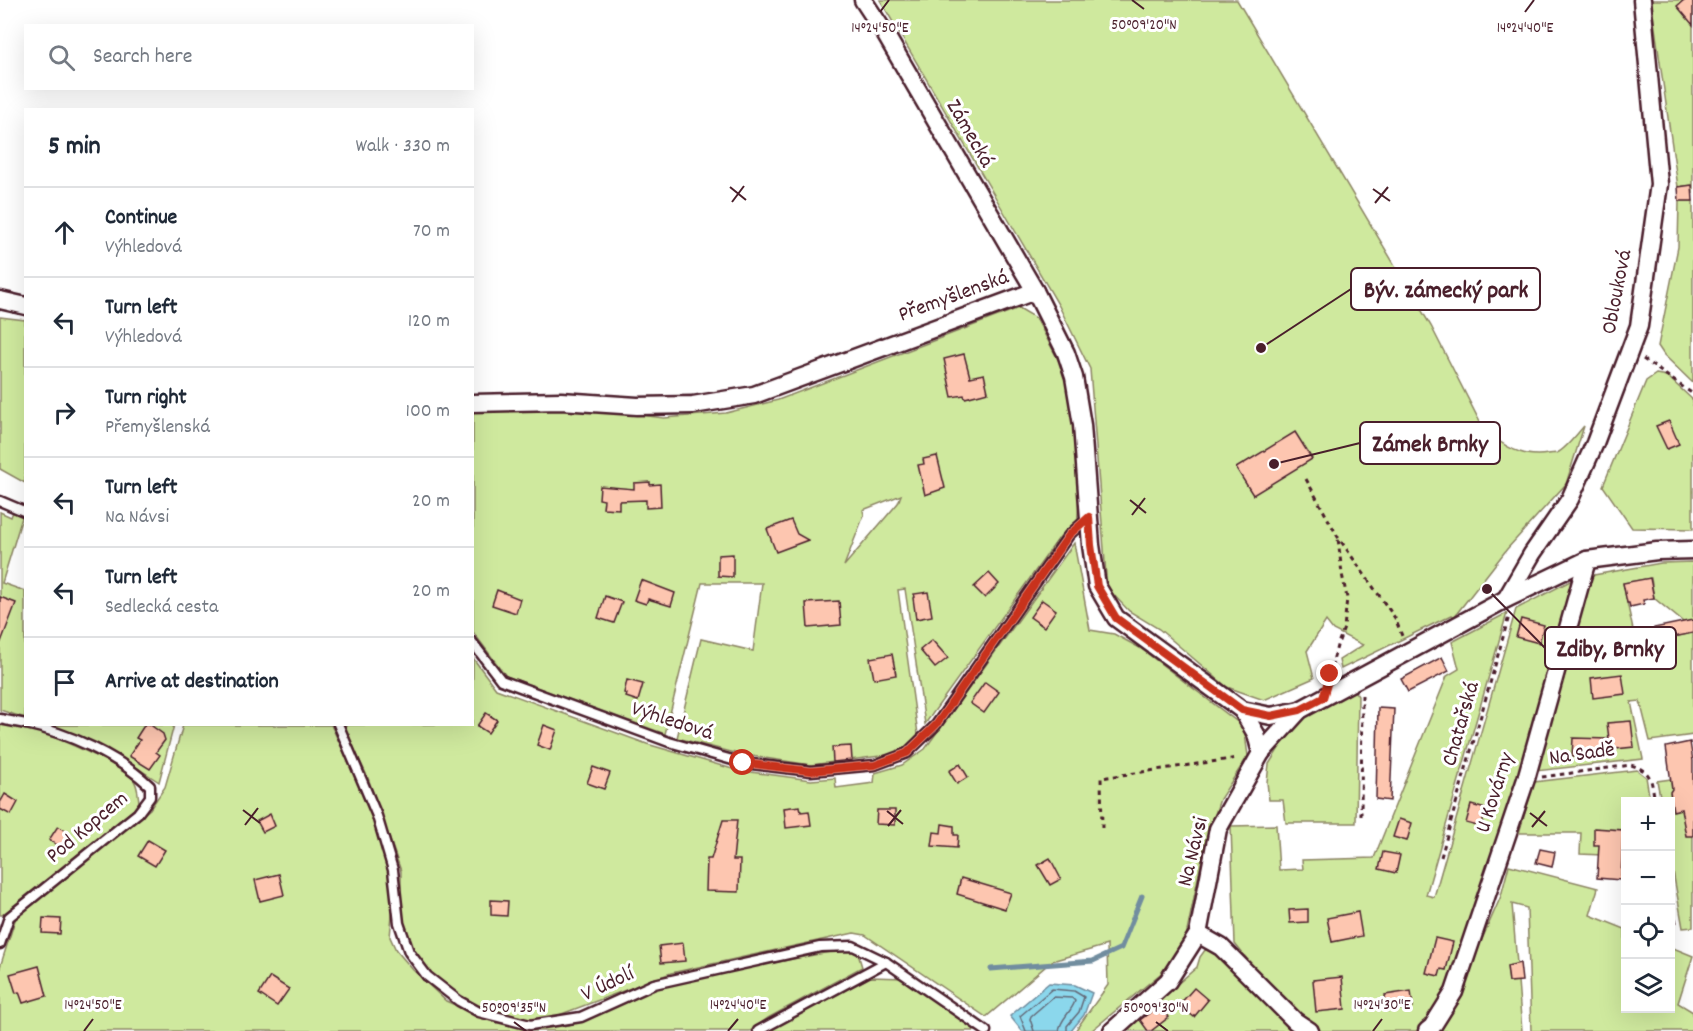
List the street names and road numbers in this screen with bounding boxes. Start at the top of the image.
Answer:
street label: Zámecká [937,94,1001,174]
street label: Oblouková [1595,247,1641,337]
street label: Přemyšlenská [894,263,1014,331]
street label: Chatařská [1435,678,1489,770]
street label: Výhledová [627,694,717,750]
street label: Na Sadě [1547,735,1617,775]
street label: U Kovárny [1468,748,1524,837]
street label: Pod Kopcem [40,784,136,872]
street label: Na Návsi [1170,814,1218,890]
street label: V Údolí [577,959,641,1011]

